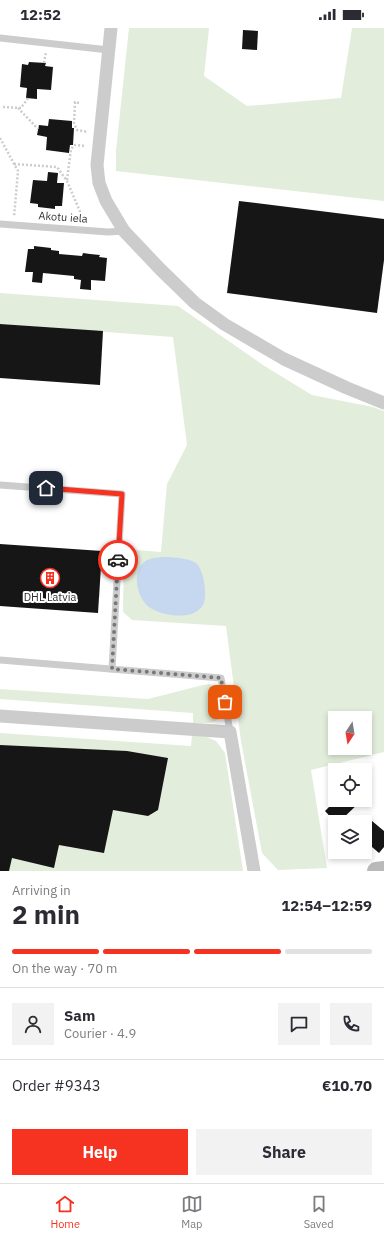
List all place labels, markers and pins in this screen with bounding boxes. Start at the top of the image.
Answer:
pin [29,471,63,505]
building icon: DHL Latvia [39,567,61,589]
place label: DHL Latvia [24,590,76,604]
pin [208,685,242,719]

